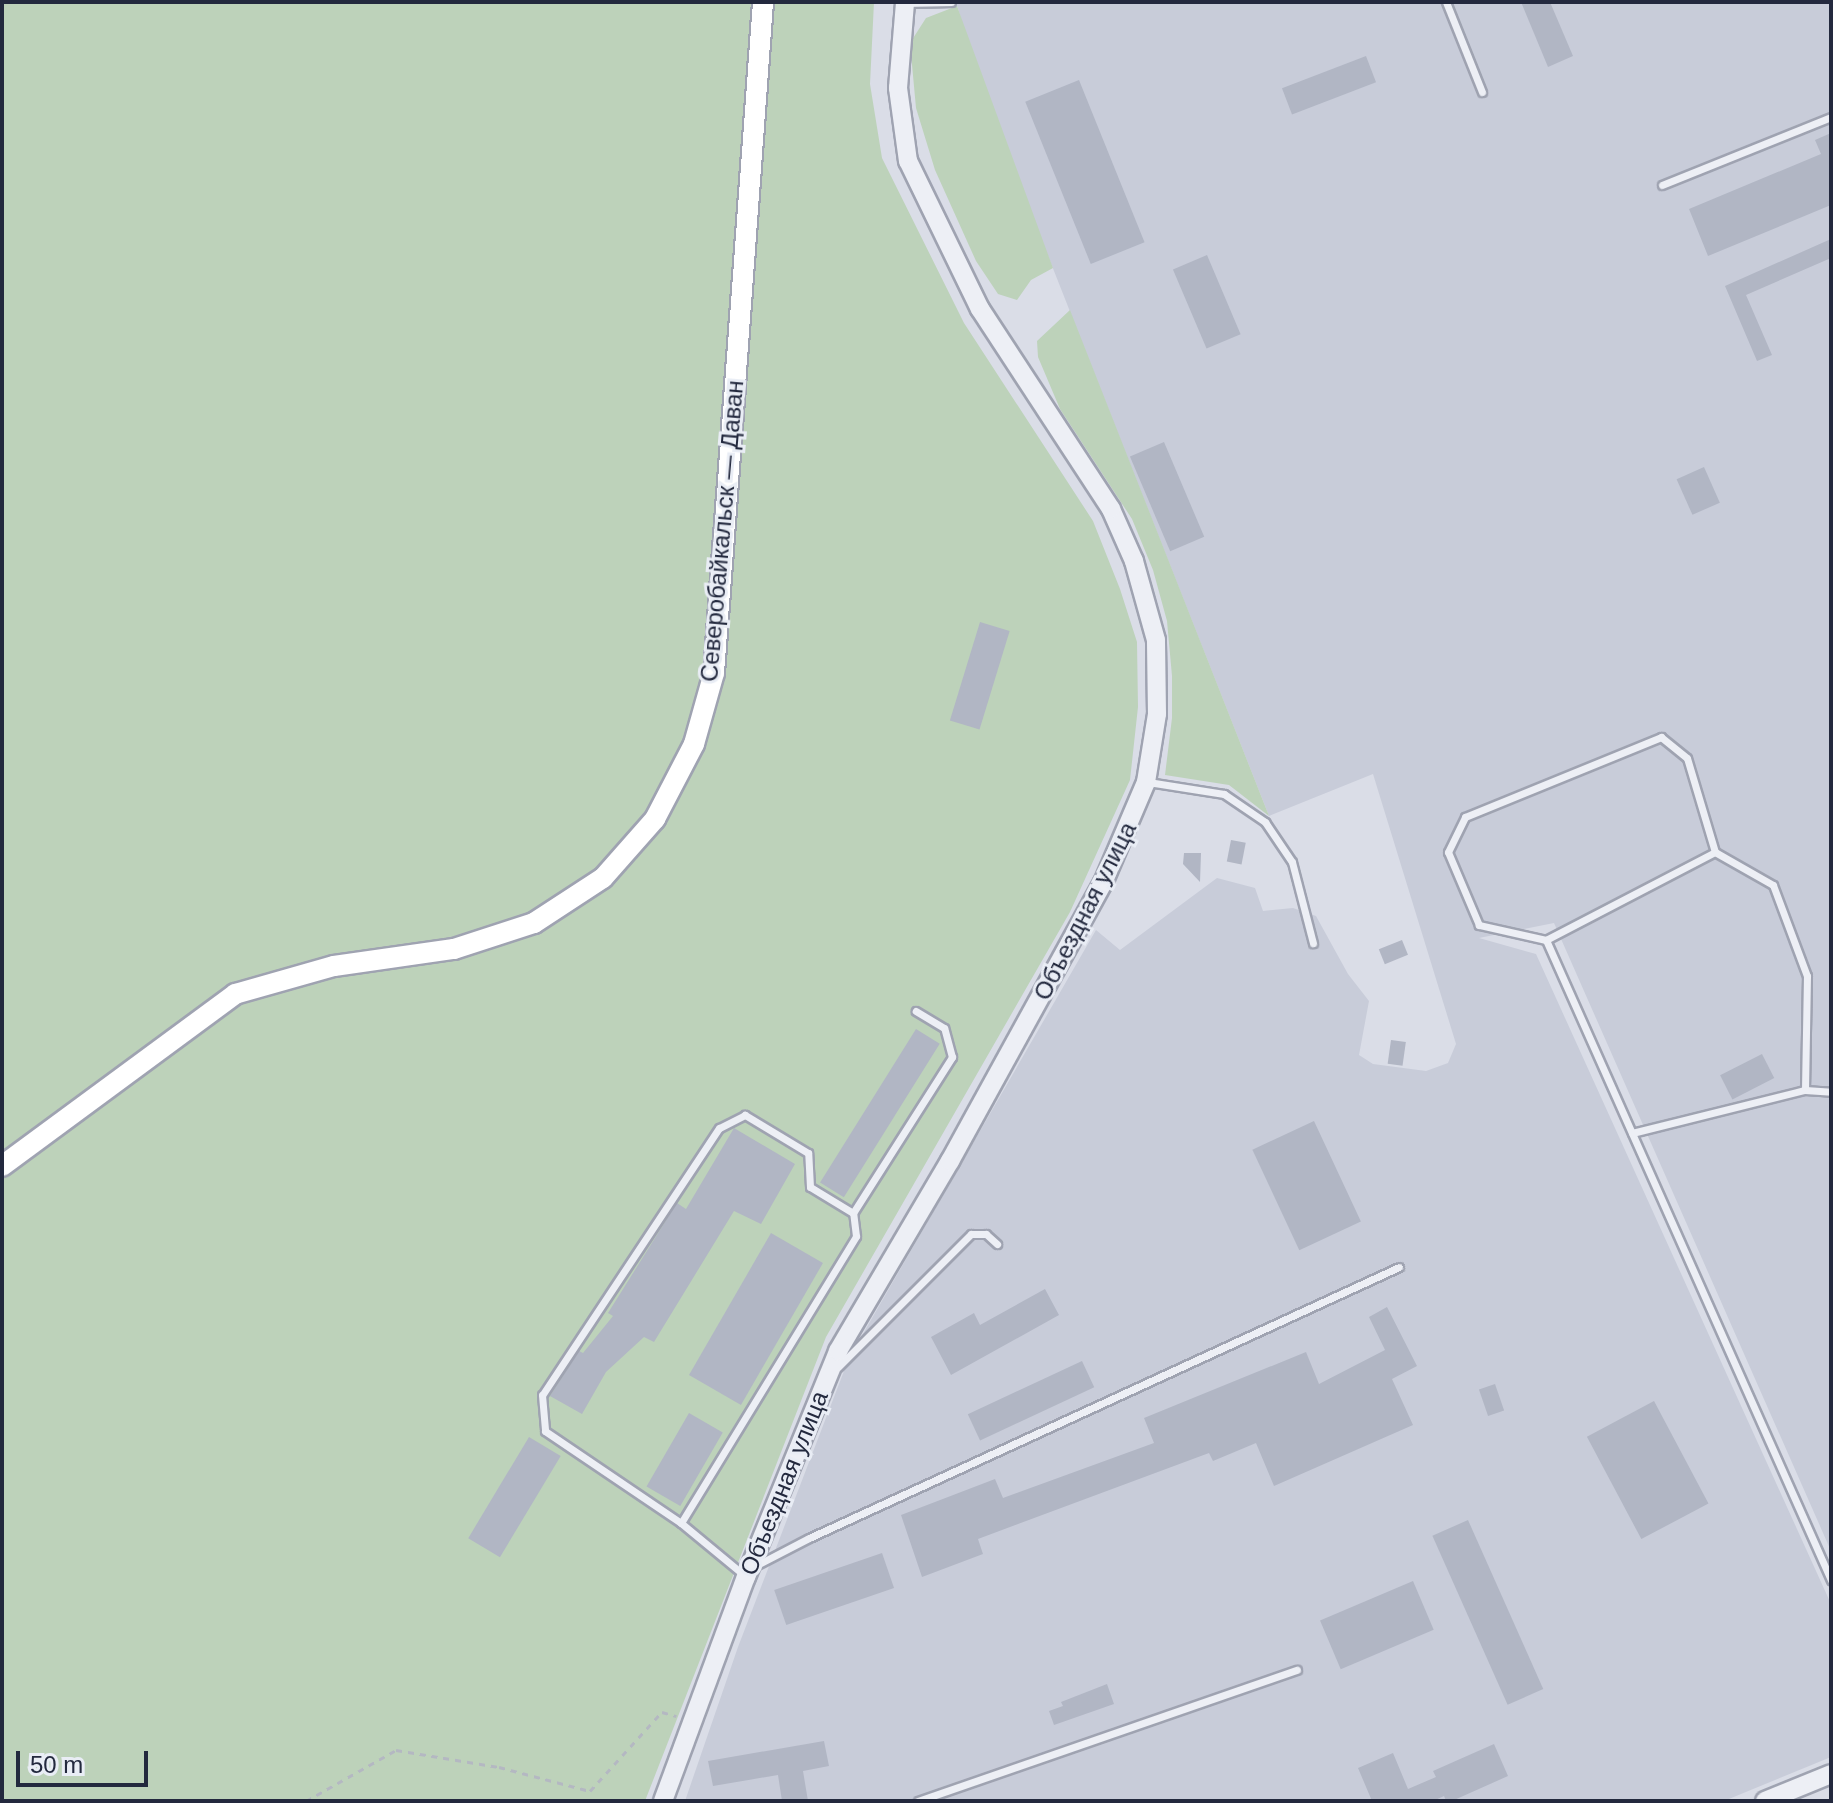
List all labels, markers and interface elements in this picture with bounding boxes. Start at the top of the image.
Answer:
street label: Северобайкальск — Даван [694,379,750,683]
street label: Объездная улица [1028,817,1142,1005]
street label: Объездная улица [734,1387,834,1579]
scale bar [20,1735,152,1785]
text: 50 m [30,1751,83,1778]

